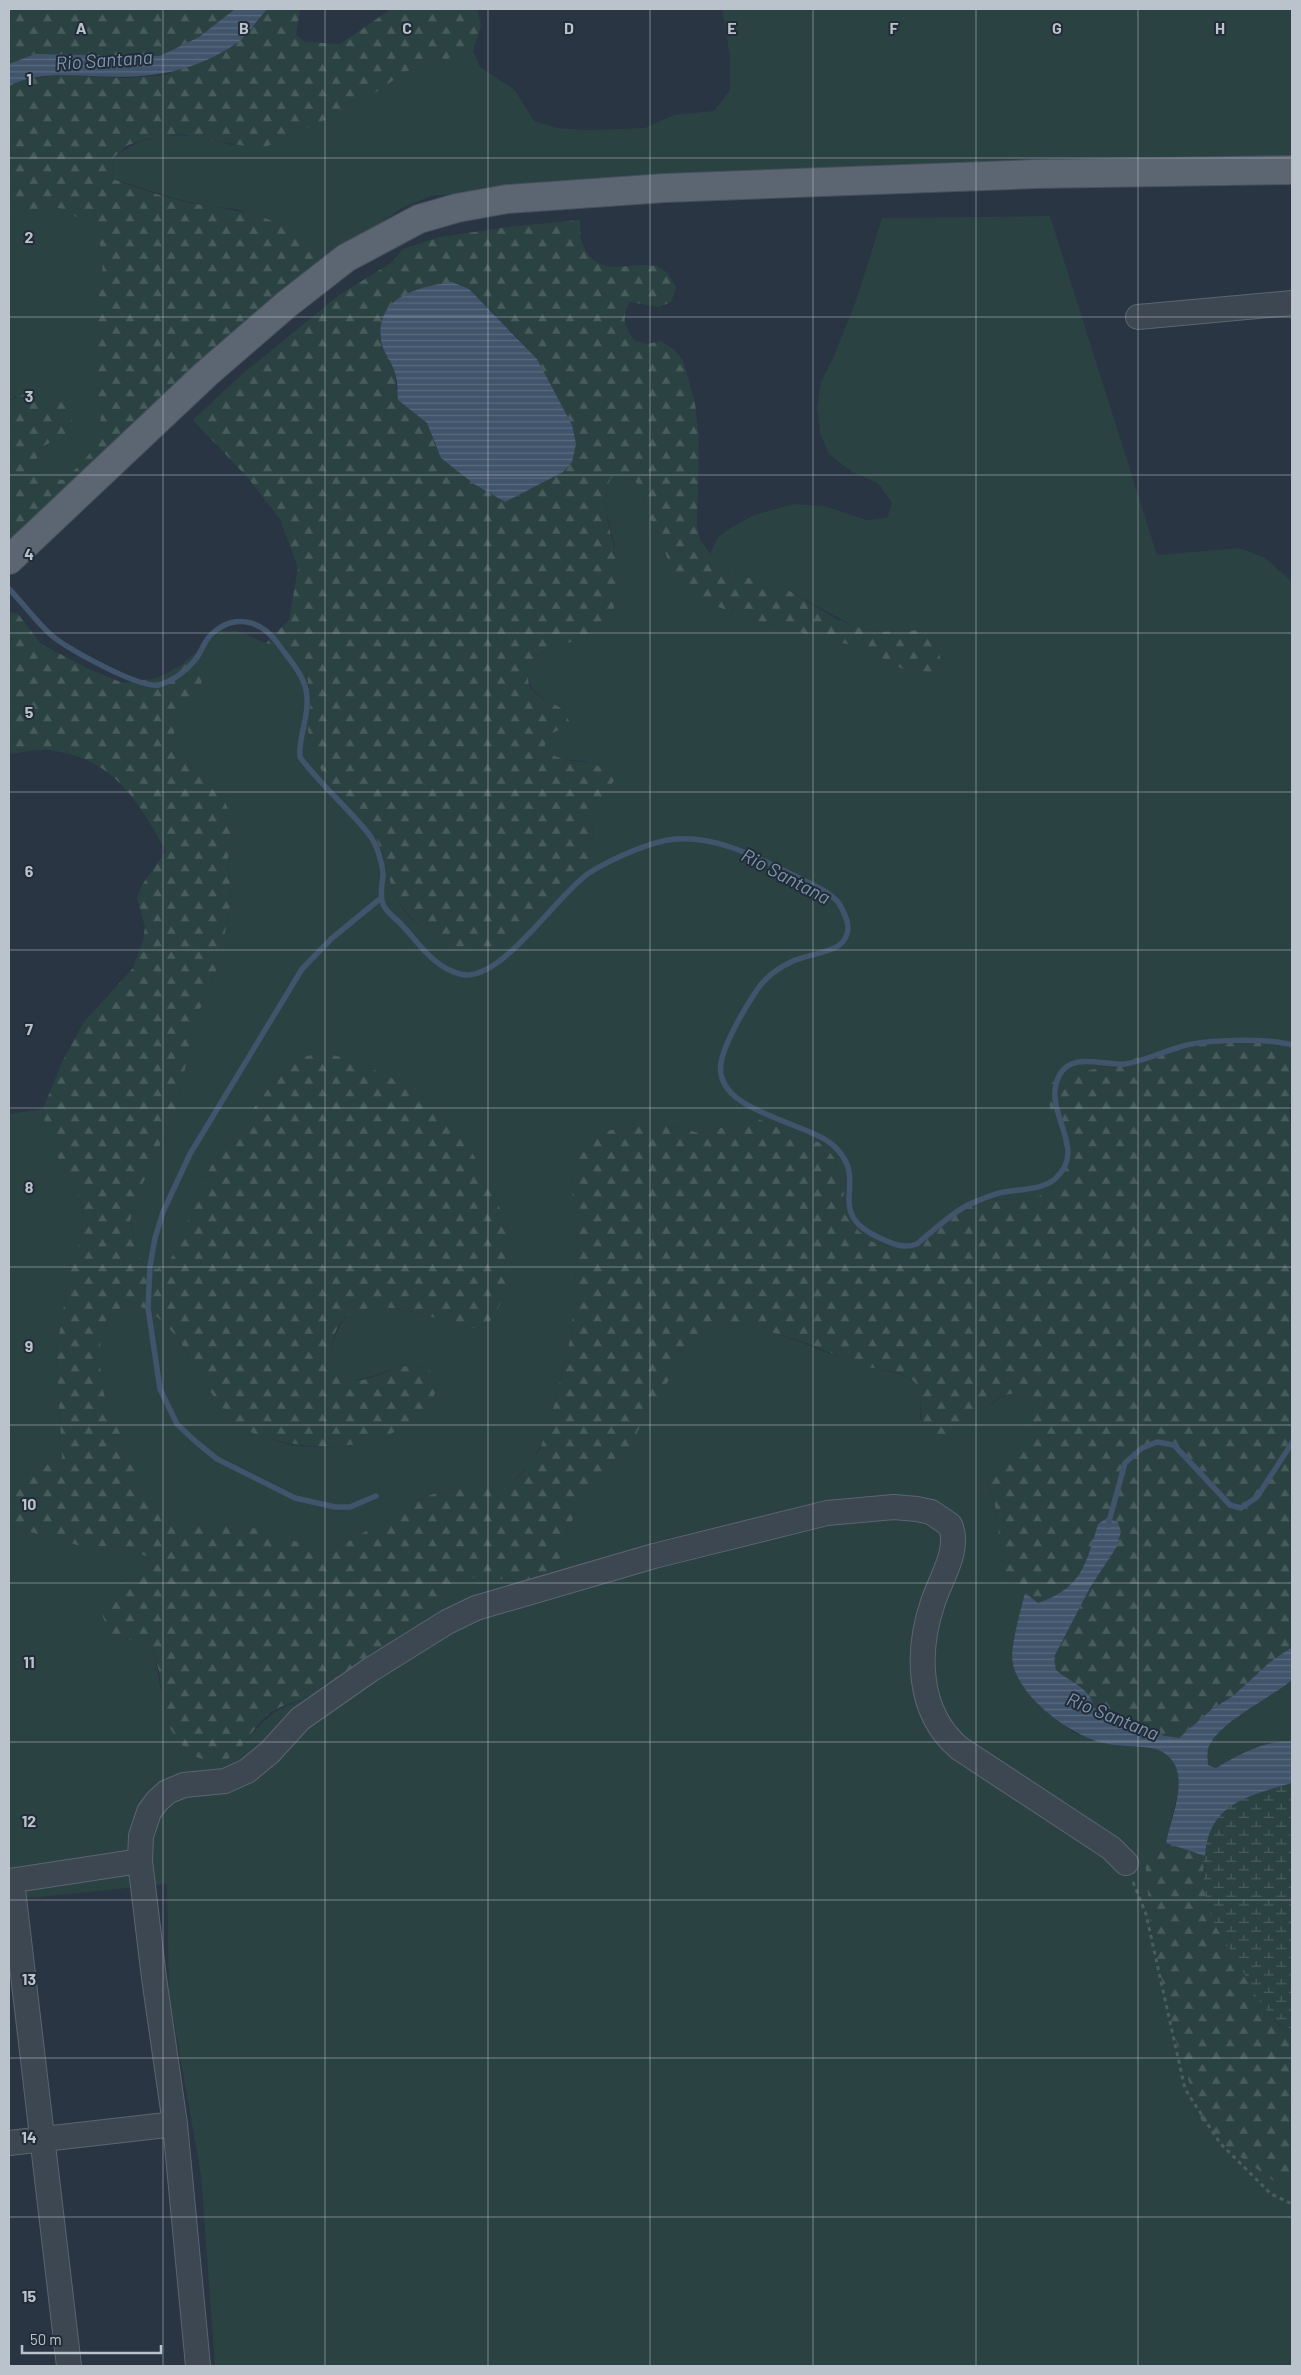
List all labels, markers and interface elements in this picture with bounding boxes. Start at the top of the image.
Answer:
text: A [76,18,87,37]
text: B [239,18,249,37]
text: C [402,18,412,37]
text: D [564,18,574,37]
text: E [727,18,737,37]
text: F [890,18,899,37]
text: G [1052,18,1062,37]
text: H [1215,18,1225,37]
water label: Rio Santana [55,45,153,74]
text: 1 [26,69,32,88]
text: 2 [25,227,34,246]
text: 3 [25,386,33,405]
text: 4 [24,544,34,563]
text: 5 [25,702,34,721]
water label: Rio Santana [738,843,835,909]
text: 6 [25,861,34,880]
text: 7 [25,1019,33,1038]
text: 8 [25,1177,34,1196]
text: 9 [25,1336,33,1355]
text: 10 [22,1494,36,1513]
text: 11 [23,1652,35,1671]
water label: Rio Santana [1064,1687,1163,1744]
text: 12 [22,1811,36,1830]
text: 13 [22,1969,36,1988]
text: 14 [21,2127,37,2146]
text: 15 [22,2286,37,2305]
scale bar [22,2322,161,2354]
text: 50 m [30,2330,62,2348]

